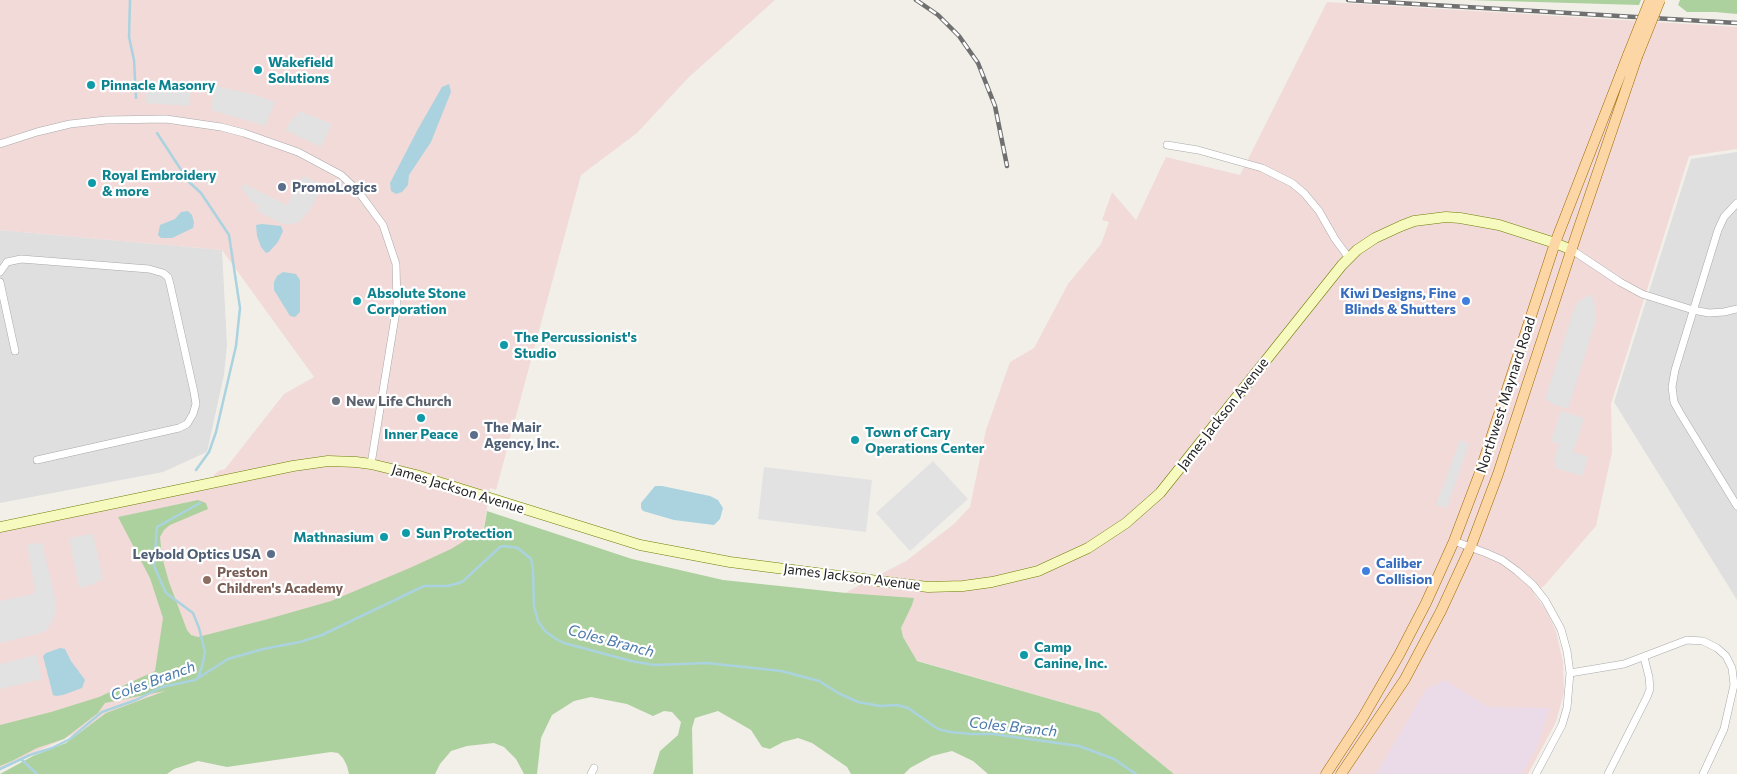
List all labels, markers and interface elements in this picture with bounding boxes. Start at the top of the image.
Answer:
place label: Wakefield Solutions [268,54,333,86]
marker: Wakefield Solutions [252,64,264,76]
place label: Pinnacle Masonry [101,77,215,93]
marker: Pinnacle Masonry [85,79,97,91]
place label: Royal Embroidery & more [102,167,216,200]
marker: Royal Embroidery & more [86,177,98,189]
place label: PromoLogics [292,179,377,195]
marker: PromoLogics [276,181,288,193]
place label: Absolute Stone Corporation [367,285,466,318]
place label: Kiwi Designs, Fine Blinds & Shutters [1340,285,1456,318]
marker: Absolute Stone Corporation [351,295,363,307]
marker: Kiwi Designs, Fine Blinds & Shutters [1460,295,1472,307]
street label: Northwest Maynard Road [1473,315,1539,475]
place label: The Percussionist's Studio [514,329,637,362]
marker: The Percussionist's Studio [498,339,510,351]
street label: James Jackson Avenue [1174,354,1272,474]
place label: New Life Church [346,393,452,409]
marker: New Life Church [330,395,342,407]
marker: Inner Peace [415,412,427,424]
place label: The Mair Agency, Inc. [484,419,560,452]
place label: Town of Cary Operations Center [865,424,985,457]
place label: Inner Peace [384,426,458,442]
marker: The Mair Agency, Inc. [468,429,480,441]
marker: Town of Cary Operations Center [849,434,861,446]
street label: James Jackson Avenue [390,461,526,517]
place label: Sun Protection [416,525,512,541]
marker: Sun Protection [400,527,412,539]
place label: Mathnasium [293,529,374,545]
marker: Mathnasium [378,531,390,543]
place label: Leybold Optics USA [133,546,261,562]
marker: Leybold Optics USA [265,548,277,560]
place label: Caliber Collision [1376,555,1432,588]
street label: James Jackson Avenue [782,560,922,594]
place label: Preston Children's Academy [217,564,343,596]
marker: Caliber Collision [1360,565,1372,577]
marker: Preston Children's Academy [201,574,213,586]
water label: Coles Branch [566,621,656,661]
place label: Camp Canine, Inc. [1034,639,1108,672]
marker: Camp Canine, Inc. [1018,649,1030,661]
water label: Coles Branch [108,657,198,705]
water label: Coles Branch [968,713,1058,741]

